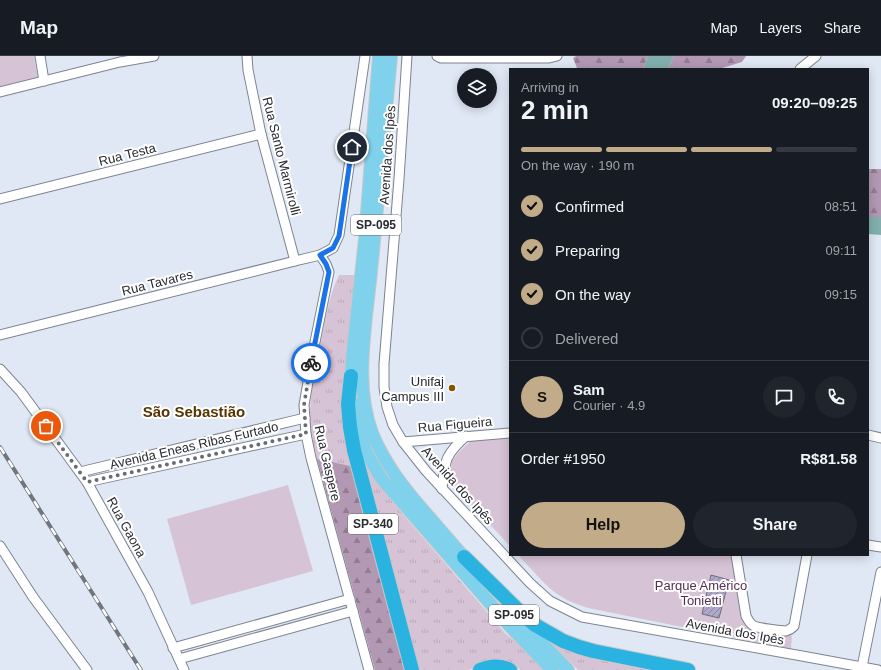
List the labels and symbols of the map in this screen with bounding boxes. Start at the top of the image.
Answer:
street label: Rua Santo Marmirolli [260,95,304,217]
street label: Avenida dos Ipês [377,104,398,205]
pin [335,130,369,164]
street label: Rua Testa [97,140,158,169]
road number: SP-095 [351,215,401,235]
street label: Rua Tavares [120,266,195,299]
courier [291,343,331,383]
place label: Unifaj Campus III [381,374,444,404]
marker: Unifaj Campus III [447,383,457,393]
district label: São Sebastião [143,403,245,420]
pin [29,409,63,443]
street label: Rua Figueira [417,414,494,435]
street label: Avenida Eneas Ribas Furtado [108,419,280,472]
street label: Rua Gaspere [312,424,344,502]
street label: Avenida dos Ipês [419,443,497,528]
street label: Rua Gaona [104,495,150,561]
road number: SP-340 [348,514,398,534]
park label: Parque Américo Tonietti [655,578,747,608]
road number: SP-095 [489,605,539,625]
street label: Avenida dos Ipês [685,615,786,648]

